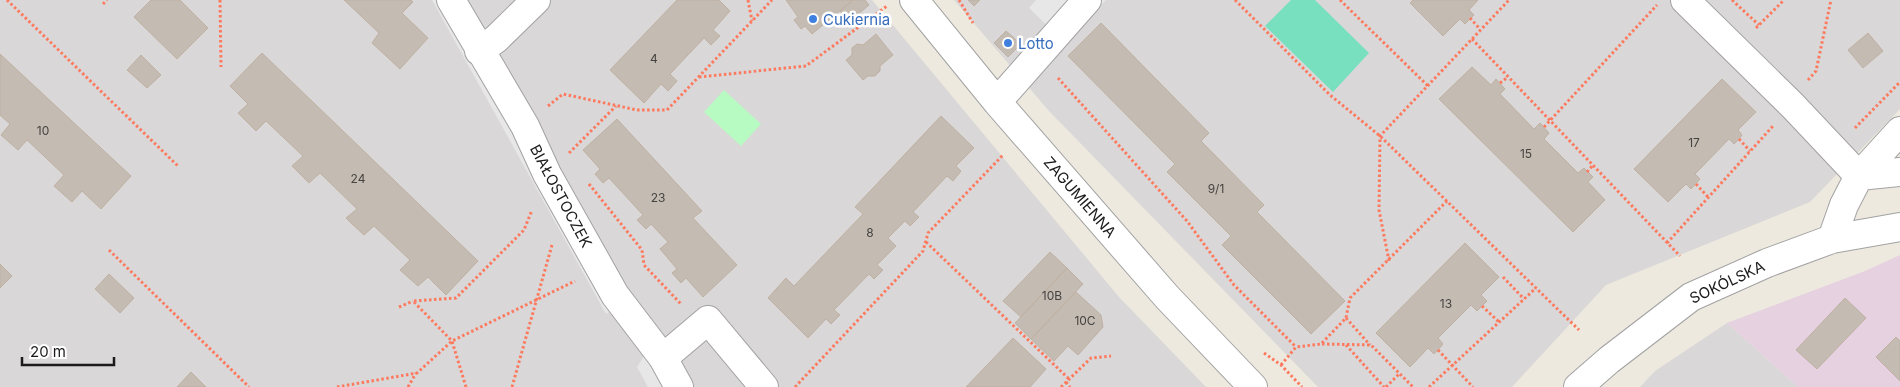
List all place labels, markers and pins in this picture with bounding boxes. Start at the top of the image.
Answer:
place label: Cukiernia [823,10,890,29]
marker: Cukiernia [807,13,819,25]
place label: Lotto [1018,34,1054,53]
marker: Lotto [1002,37,1014,49]

